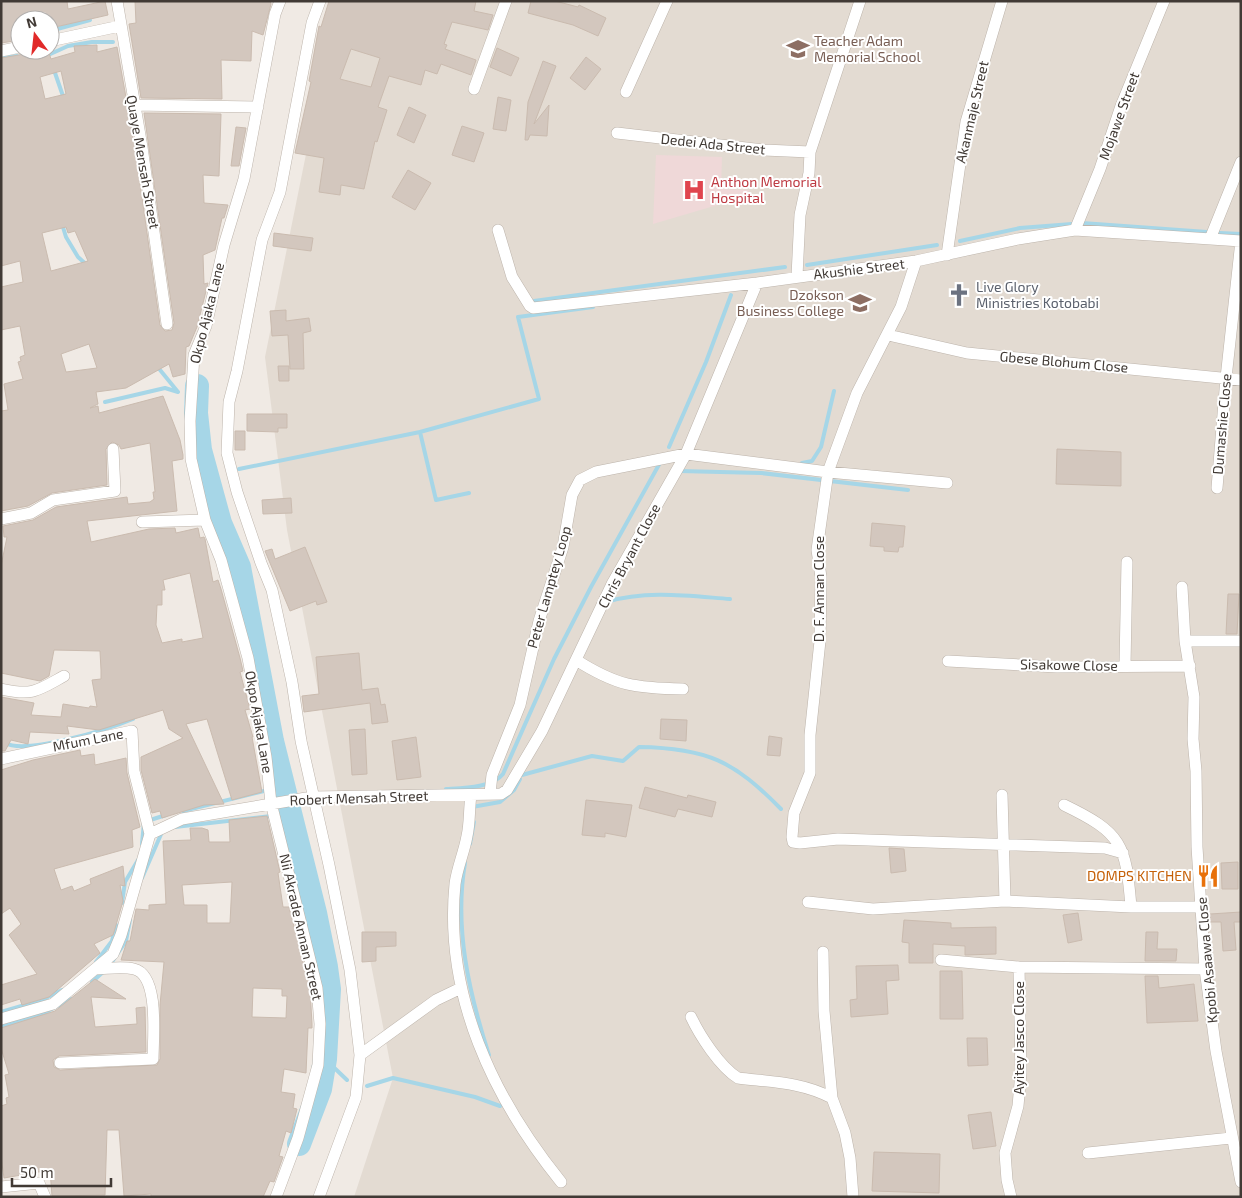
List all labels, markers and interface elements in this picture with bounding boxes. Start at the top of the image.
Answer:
north arrow [10,10,60,60]
text: N [24,12,39,31]
place label: Teacher Adam Memorial School [814,32,921,65]
school or university icon: Teacher Adam Memorial School [785,36,811,62]
street label: Akanmaje Street [951,59,992,165]
street label: Mojawe Street [1095,69,1142,162]
street label: Quaye Mensah Street [123,94,164,230]
street label: Dedei Ada Street [660,130,766,157]
place label: Anthon Memorial Hospital [711,173,822,206]
hospital icon: Anthon Memorial Hospital [681,177,707,203]
street label: Akushie Street [812,254,906,283]
street label: Okpo Ajaka Lane [186,261,227,365]
place label: Live Glory Ministries Kotobabi [976,278,1099,311]
church icon: Live Glory Ministries Kotobabi [946,282,972,308]
place label: Dzokson Business College [737,286,844,319]
school or university icon: Dzokson Business College [847,290,873,316]
street label: Gbese Blohum Close [999,347,1129,376]
street label: Dumashie Close [1209,373,1234,475]
street label: Chris Bryant Close [594,501,663,611]
street label: Peter Lamptey Loop [523,524,574,650]
street label: D. F. Annan Close [810,536,827,642]
street label: Sisakowe Close [1020,655,1118,674]
street label: Okpo Ajaka Lane [242,669,277,774]
street label: Mfum Lane [51,724,125,755]
street label: Robert Mensah Street [289,787,429,808]
street label: Nii Akrade Annan Street [276,852,327,1002]
restaurant icon: DOMPS KITCHEN [1195,863,1221,889]
place label: DOMPS KITCHEN [1087,867,1192,884]
street label: Kpobi Asaawa Close [1193,896,1220,1024]
street label: Ayitey Jasco Close [1010,981,1027,1095]
scale bar [12,1156,111,1188]
text: 50 m [20,1163,54,1181]

